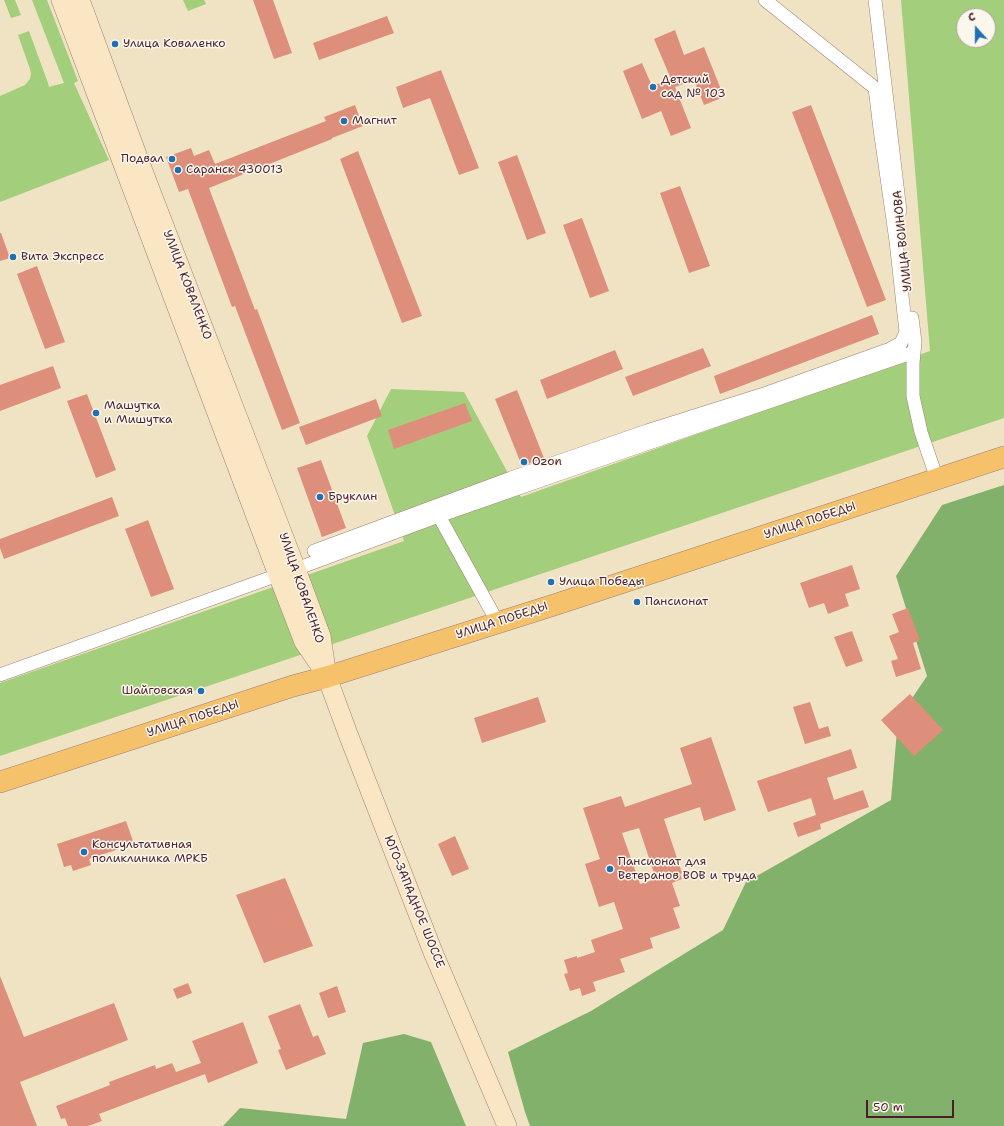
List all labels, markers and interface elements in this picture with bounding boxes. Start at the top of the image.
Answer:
north arrow [956,8,996,48]
text: С [966,9,978,25]
place label: Улица Коваленко [123,37,226,51]
marker: Улица Коваленко [110,39,120,49]
place label: Детский сад № 103 [661,73,726,101]
marker: Детский сад № 103 [648,82,658,92]
place label: Магнит [352,114,397,128]
marker: Магнит [339,116,349,126]
place label: Подвал [121,152,164,166]
marker: Подвал [167,154,177,164]
place label: Саранск 430013 [186,163,283,177]
marker: Саранск 430013 [173,165,183,175]
street label: УЛИЦА ВОИНОВА [891,189,915,293]
street label: УЛИЦА КОВАЛЕНКО [159,228,215,342]
place label: Вита Экспресс [21,250,104,264]
marker: Вита Экспресс [8,252,18,262]
place label: Машутка и Мишутка [104,399,172,427]
marker: Машутка и Мишутка [91,408,101,418]
place label: Ozon [532,455,562,469]
marker: Ozon [519,457,529,467]
place label: Бруклин [328,490,377,504]
marker: Бруклин [315,492,325,502]
street label: УЛИЦА ПОБЕДЫ [762,499,858,543]
street label: УЛИЦА КОВАЛЕНКО [275,531,327,645]
place label: Улица Победы [559,575,644,589]
marker: Улица Победы [546,577,556,587]
place label: Пансионат [645,595,708,609]
marker: Пансионат [632,597,642,607]
street label: УЛИЦА ПОБЕДЫ [454,599,550,643]
place label: Шайговская [122,684,193,698]
marker: Шайговская [196,686,206,696]
street label: УЛИЦА ПОБЕДЫ [145,697,241,741]
street label: ЮГО-ЗАПАДНОЕ ШОССЕ [381,834,447,970]
place label: Консультативная поликлиника МРКБ [92,838,208,866]
marker: Консультативная поликлиника МРКБ [79,847,89,857]
place label: Пансионат для Ветеранов ВОВ и труда [618,855,756,883]
marker: Пансионат для Ветеранов ВОВ и труда [605,864,615,874]
scale bar [868,1092,956,1118]
text: 50 m [873,1099,903,1115]

